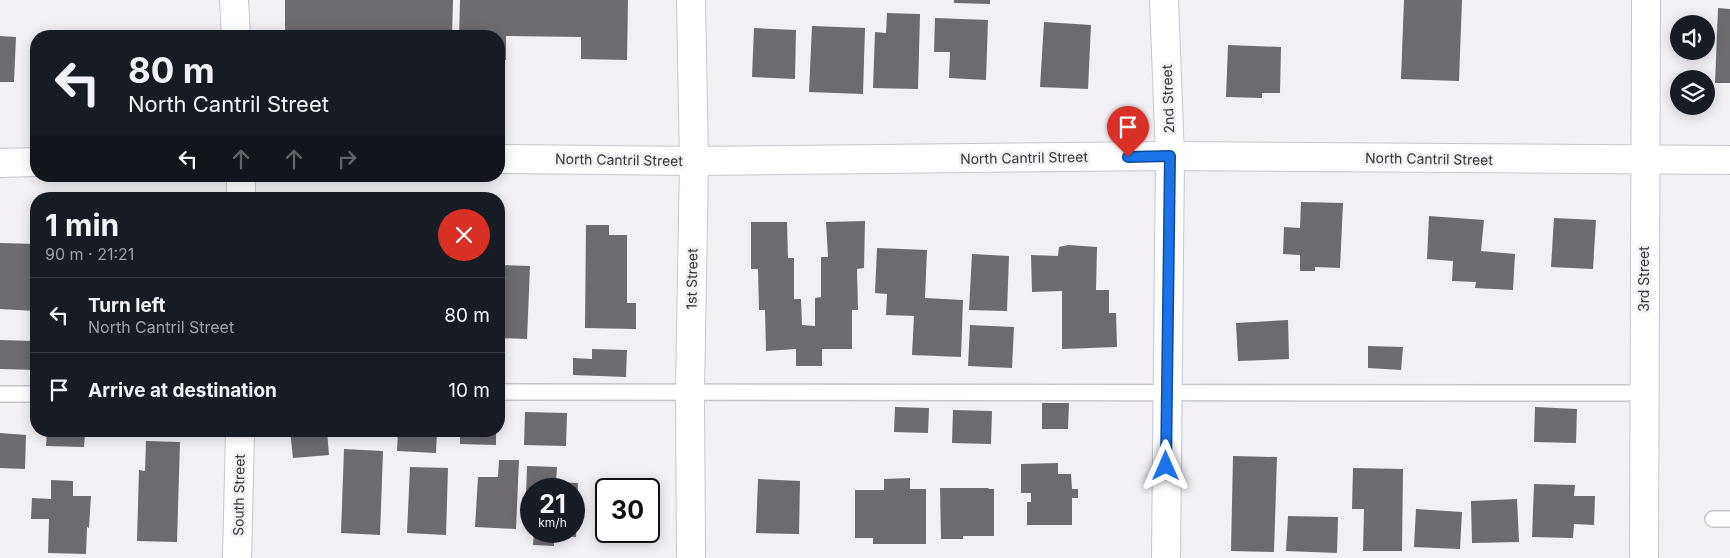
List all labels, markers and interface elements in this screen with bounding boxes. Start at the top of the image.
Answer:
map controls [1670,15,1715,115]
button: sound [1670,15,1715,60]
text: 80 m [128,49,215,91]
icon: left [45,50,110,115]
street label: 2nd Street [1158,64,1177,134]
button: layers [1670,70,1715,115]
text: North Cantril Street [128,91,329,117]
pin [1107,106,1149,157]
icon: arrive [1114,113,1142,141]
icon: left [174,145,202,173]
icon: ahead [227,145,255,173]
icon: ahead [280,145,308,173]
icon: right [333,145,361,173]
street label: North Cantril Street [960,148,1088,167]
street label: North Cantril Street [1365,149,1494,168]
street label: North Cantril Street [555,150,684,169]
text: 1 min [45,207,119,243]
button: close [438,209,490,261]
text: 90 m · 21:21 [45,244,134,264]
street label: 3rd Street [1635,246,1652,312]
street label: 1st Street [682,248,701,310]
text: Turn left [88,294,166,317]
icon: left [45,301,73,329]
text: 80 m [444,304,490,327]
text: North Cantril Street [88,317,234,337]
icon: arrive [45,376,73,404]
text: Arrive at destination [88,379,277,402]
text: 10 m [448,379,490,402]
position arrow [1139,439,1191,491]
street label: South Street [229,453,248,536]
speed limit sign: 30 [595,478,660,543]
text: 21 [539,489,566,519]
text: km/h [538,515,567,530]

